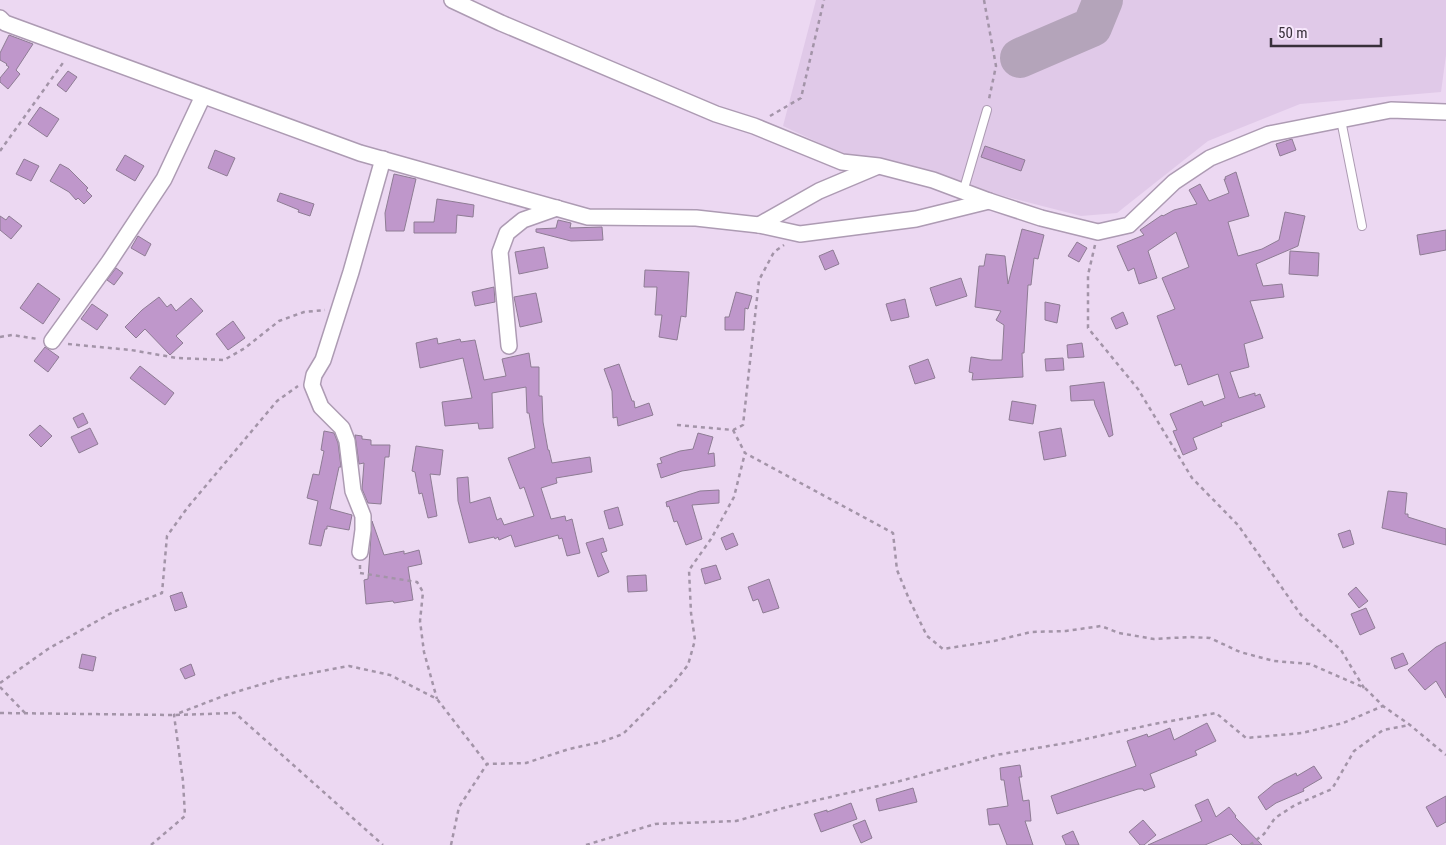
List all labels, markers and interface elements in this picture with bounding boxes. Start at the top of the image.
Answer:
scale bar [1271,15,1381,47]
text: 50 m [1278,24,1308,42]

